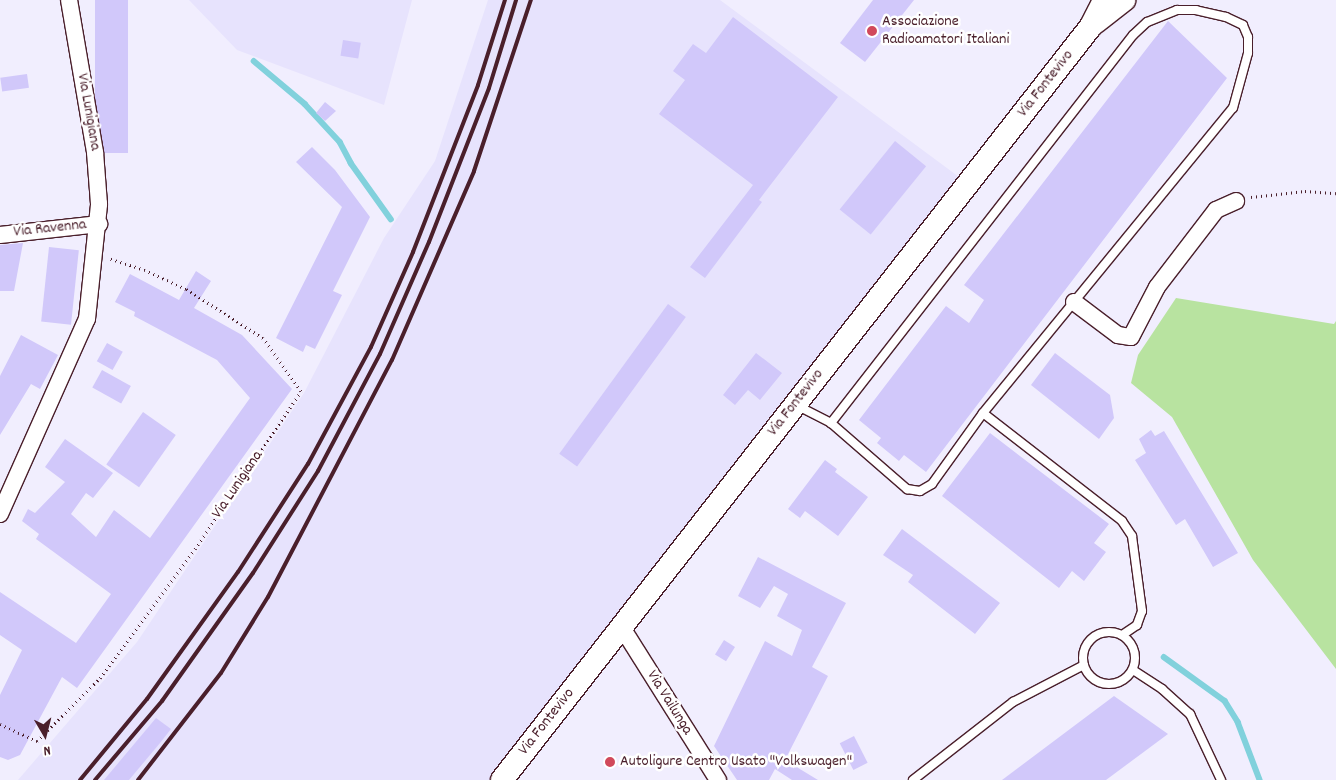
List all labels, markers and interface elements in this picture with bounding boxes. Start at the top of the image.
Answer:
place label: Associazione Radioamatori Italiani [882,12,1009,50]
marker: Associazione Radioamatori Italiani [866,25,878,37]
street label: Via Fontevivo [1014,47,1078,121]
street label: Via Lunigiana [72,72,104,152]
street label: Via Ravenna [13,216,87,242]
street label: Via Fontevivo [764,366,828,440]
street label: Via Lunigiana [208,447,268,523]
street label: Via Vailunga [642,667,696,739]
street label: Via Fontevivo [515,685,579,759]
north arrow [20,710,70,760]
text: N [42,739,52,760]
place label: Autoligure Centro Usato "Volkswagen" [620,752,852,772]
marker: Autoligure Centro Usato "Volkswagen" [604,756,616,768]

